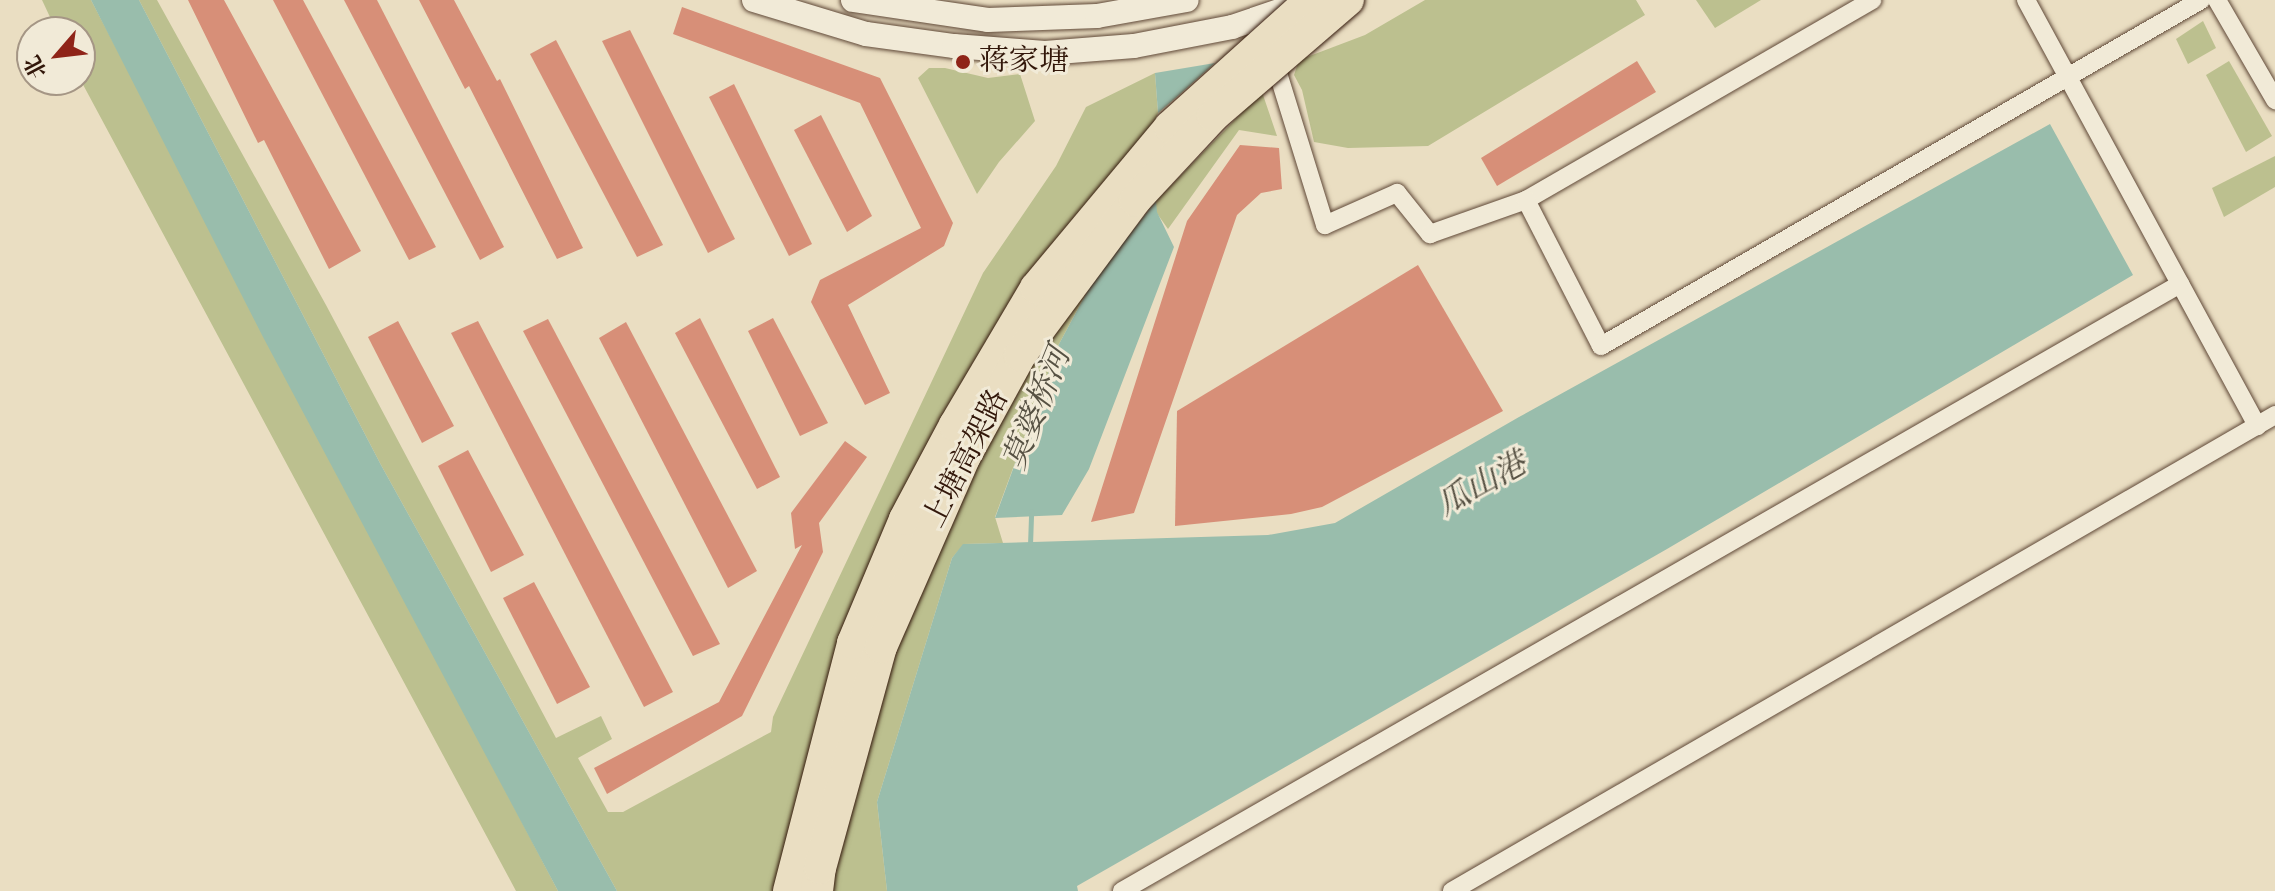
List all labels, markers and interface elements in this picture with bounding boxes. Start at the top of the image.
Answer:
north arrow [16,16,96,96]
place label: 蒋家塘 [979,44,1069,80]
text: 北 [19,50,54,83]
marker: 蒋家塘 [954,53,972,71]
water label: 莫婆桥河 [997,342,1081,476]
street label: 上塘高架路 [917,384,1017,534]
water label: 瓜山港 [1432,446,1534,526]

